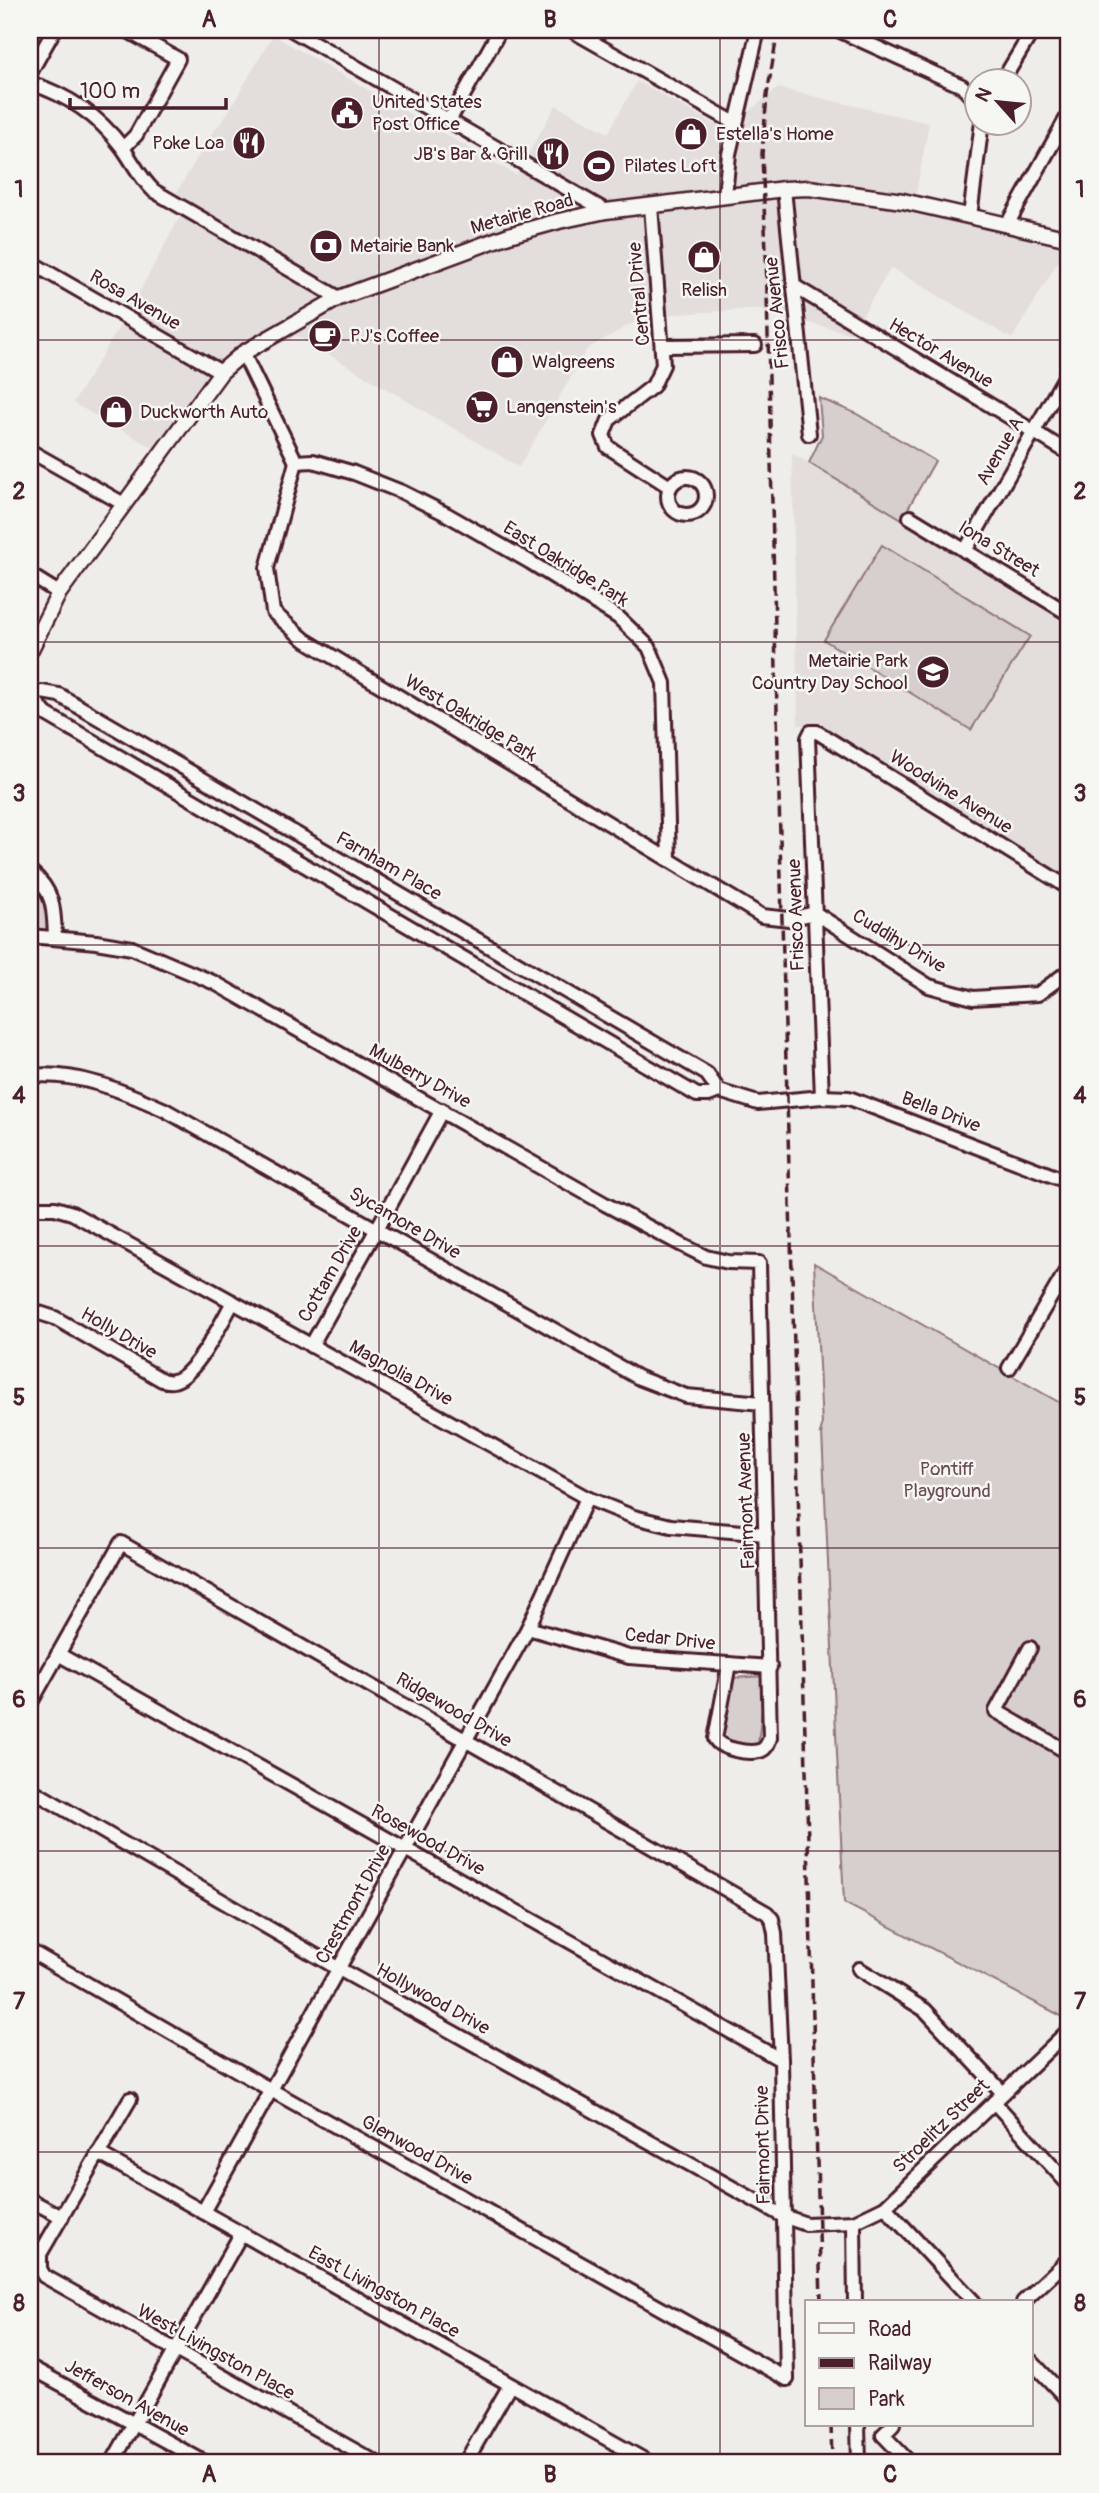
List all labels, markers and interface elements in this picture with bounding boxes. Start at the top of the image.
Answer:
text: A [202,5,217,34]
text: B [543,5,557,34]
text: C [883,5,897,34]
scale bar [70,66,226,110]
north arrow [962,66,1032,136]
text: 100 m [80,78,140,105]
text: N [970,83,997,106]
place label: United States Post Office [372,90,482,136]
public building icon: United States Post Office [328,94,366,132]
shop icon: Estella's Home [672,115,710,153]
place label: Estella's Home [716,122,834,146]
restaurant icon: Poke Loa [230,124,268,162]
place label: Poke Loa [152,131,224,155]
restaurant icon: JB's Bar & Grill [534,135,572,173]
place label: JB's Bar & Grill [413,142,528,166]
sports icon: Pilates Loft [580,147,618,185]
place label: Pilates Loft [624,154,717,178]
text: 1 [15,175,24,204]
text: 1 [1076,175,1085,204]
street label: Metairie Road [468,188,576,240]
bank icon: Metairie Bank [307,227,345,265]
place label: Metairie Bank [350,234,454,258]
shop icon: Relish [685,238,723,276]
street label: Central Drive [622,241,655,347]
street label: Frisco Avenue [759,255,795,370]
street label: Rosa Avenue [85,264,185,336]
place label: Relish [681,278,727,302]
street label: Hector Avenue [884,312,998,394]
cafe icon: PJ's Coffee [306,317,344,355]
place label: PJ's Coffee [350,324,440,348]
shop icon: Walgreens [488,343,526,381]
place label: Walgreens [532,350,615,374]
supermarket icon: Langenstein's [463,388,501,426]
shop icon: Duckworth Auto [97,393,135,431]
place label: Langenstein's [506,395,617,419]
place label: Duckworth Auto [140,400,268,424]
street label: Avenue A [971,413,1029,489]
text: 2 [13,477,26,506]
text: 2 [1074,477,1087,506]
street label: Iona Street [954,515,1044,583]
street label: East Oakridge Park [499,516,633,612]
place label: Metairie Park Country Day School [752,649,908,695]
school or university icon: Metairie Park Country Day School [914,653,952,691]
street label: West Oakridge Park [400,669,542,767]
street label: Woodvine Avenue [885,745,1017,840]
text: 3 [13,779,25,808]
text: 3 [1074,779,1086,808]
street label: Farnham Place [332,826,447,906]
street label: Frisco Avenue [782,858,810,972]
street label: Cuddihy Drive [848,904,951,979]
street label: Mulberry Drive [365,1038,476,1114]
text: 4 [12,1081,26,1110]
text: 4 [1073,1081,1087,1110]
street label: Bella Drive [898,1086,984,1138]
street label: Sycamore Drive [345,1181,466,1265]
street label: Cottam Drive [293,1221,368,1327]
street label: Holly Drive [77,1302,162,1365]
street label: Magnolia Drive [345,1335,458,1412]
text: 5 [13,1383,25,1412]
text: 5 [1074,1383,1086,1412]
street label: Fairmont Avenue [732,1432,760,1570]
park label: Pontiff Playground [903,1457,991,1503]
street label: Cedar Drive [624,1622,717,1656]
street label: Ridgewood Drive [392,1667,517,1753]
text: 6 [12,1685,26,1714]
text: 6 [1073,1685,1087,1714]
street label: Rosewood Drive [367,1799,490,1881]
street label: Crestmont Drive [310,1839,396,1968]
street label: Hollywood Drive [372,1958,495,2040]
text: 7 [13,1987,26,2016]
text: 7 [1074,1987,1087,2016]
street label: Stroelitz Street [887,2073,995,2178]
street label: Fairmont Drive [750,2085,776,2205]
street label: Glenwood Drive [357,2109,478,2191]
street label: East Livingston Place [304,2240,465,2344]
text: 8 [13,2289,25,2318]
text: 8 [1074,2289,1086,2318]
street label: West Livingston Place [133,2299,300,2406]
legend [805,2300,1032,2426]
text: Road [868,2316,912,2343]
text: Railway [868,2350,932,2377]
street label: Jefferson Avenue [60,2354,194,2442]
text: Park [868,2386,905,2413]
text: A [202,2460,217,2489]
text: B [543,2460,557,2489]
text: C [883,2460,897,2489]

